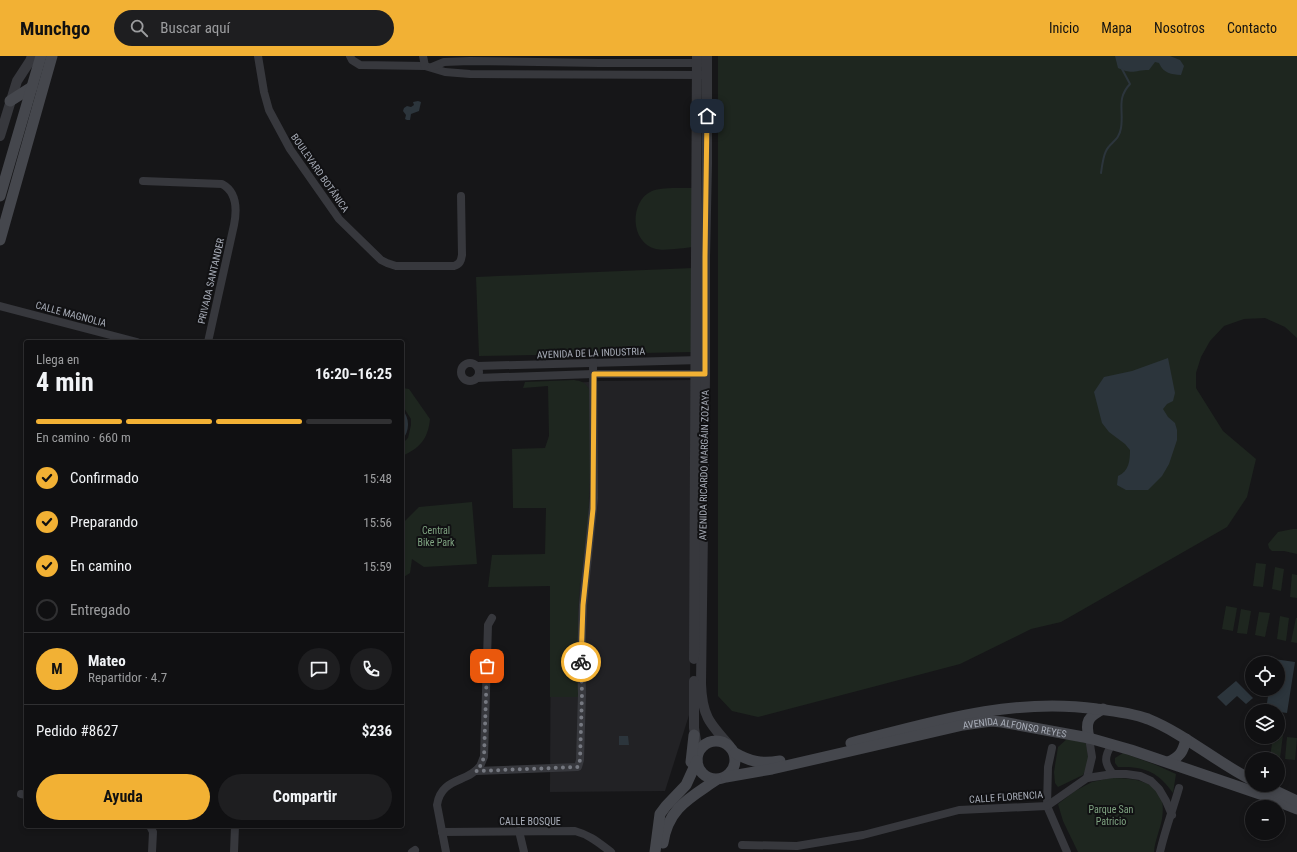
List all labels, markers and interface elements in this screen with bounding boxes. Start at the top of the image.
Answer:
search box [114,10,394,46]
text: Munchgo [20,17,90,40]
icon: search [128,17,150,39]
text: Buscar aquí [160,19,230,37]
text: Inicio [1049,20,1079,36]
text: Mapa [1101,20,1132,36]
text: Nosotros [1154,20,1205,36]
text: Contacto [1227,20,1277,36]
pin [690,99,724,133]
icon: home [696,105,718,127]
street label: BOULEVARD BOTÁNICA [289,131,352,215]
street label: PRIVADA SANTANDER [196,236,226,325]
street label: CALLE MAGNOLIA [34,299,108,329]
street label: AVENIDA DE LA INDUSTRIA [537,346,646,360]
text: Llega en [36,352,79,367]
text: 16:20–16:25 [315,365,392,383]
text: 4 min [36,367,94,397]
street label: AVENIDA RICARDO MARGÁIN ZOZAYA [696,389,711,540]
text: En camino · 660 m [36,430,131,445]
icon: check [36,467,58,489]
text: Confirmado [70,469,139,487]
text: 15:48 [363,471,392,486]
icon: check [36,511,58,533]
text: Preparando [70,513,138,531]
text: 15:56 [363,515,392,530]
park label: Central Bike Park [418,525,455,548]
icon: check [36,555,58,577]
text: En camino [70,557,132,575]
text: 15:59 [363,559,392,574]
text: Entregado [70,601,130,619]
courier [561,642,601,682]
button: chat [298,648,340,690]
button: phone [350,648,392,690]
pin [470,649,504,683]
icon: bike [570,651,592,673]
text: Mateo [88,652,126,670]
icon: bag [476,655,498,677]
map controls [1245,656,1285,840]
button: locate [1245,656,1285,696]
text: M [51,660,63,678]
text: Repartidor · 4.7 [88,670,167,685]
button: layers [1245,704,1285,744]
street label: AVENIDA ALFONSO REYES [962,715,1067,739]
text: Pedido #8627 [36,722,118,740]
text: $236 [362,722,392,740]
button: + [1245,752,1285,792]
button: Ayuda [36,774,210,820]
button: Compartir [218,774,392,820]
street label: CALLE FLORENCIA [969,789,1044,805]
button: − [1245,800,1285,840]
park label: Parque San Patricio [1089,804,1134,827]
street label: CALLE BOSQUE [499,816,561,827]

